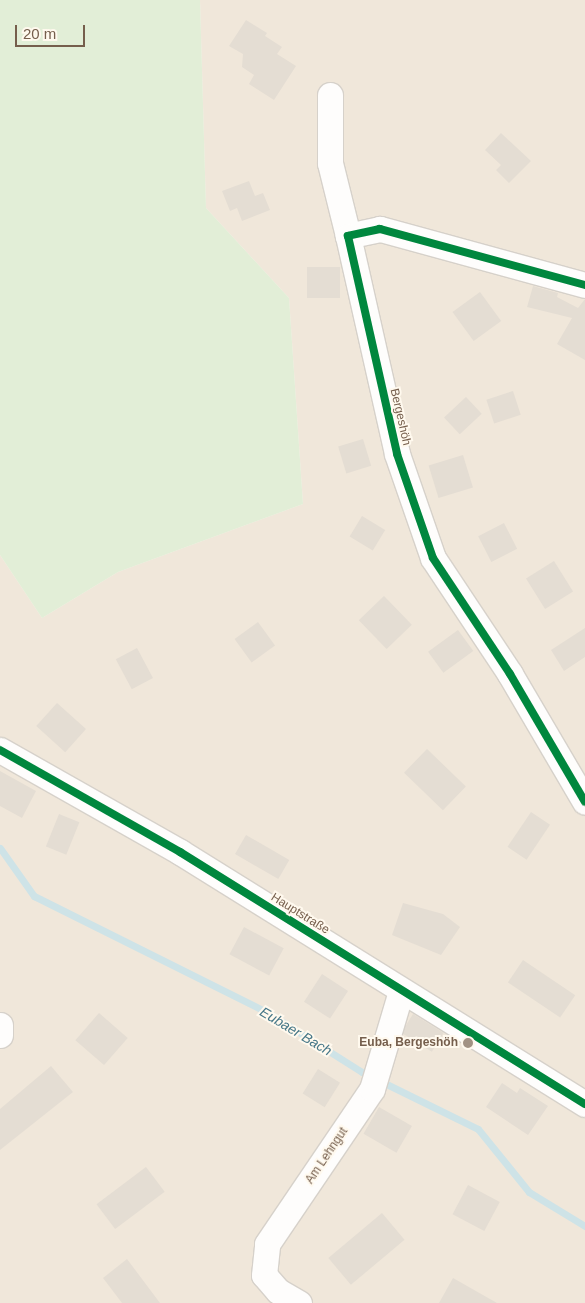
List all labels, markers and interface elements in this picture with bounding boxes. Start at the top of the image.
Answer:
scale bar [18,15,88,47]
text: 20 m [23,25,56,42]
street label: Bergeshöh [386,387,414,447]
street label: Hauptstraße [268,890,332,938]
water label: Eubaer Bach [257,1003,335,1059]
place label: Euba, Bergeshöh [359,1036,458,1050]
marker: Euba, Bergeshöh [462,1037,474,1049]
street label: Am Lehngut [303,1125,351,1187]

